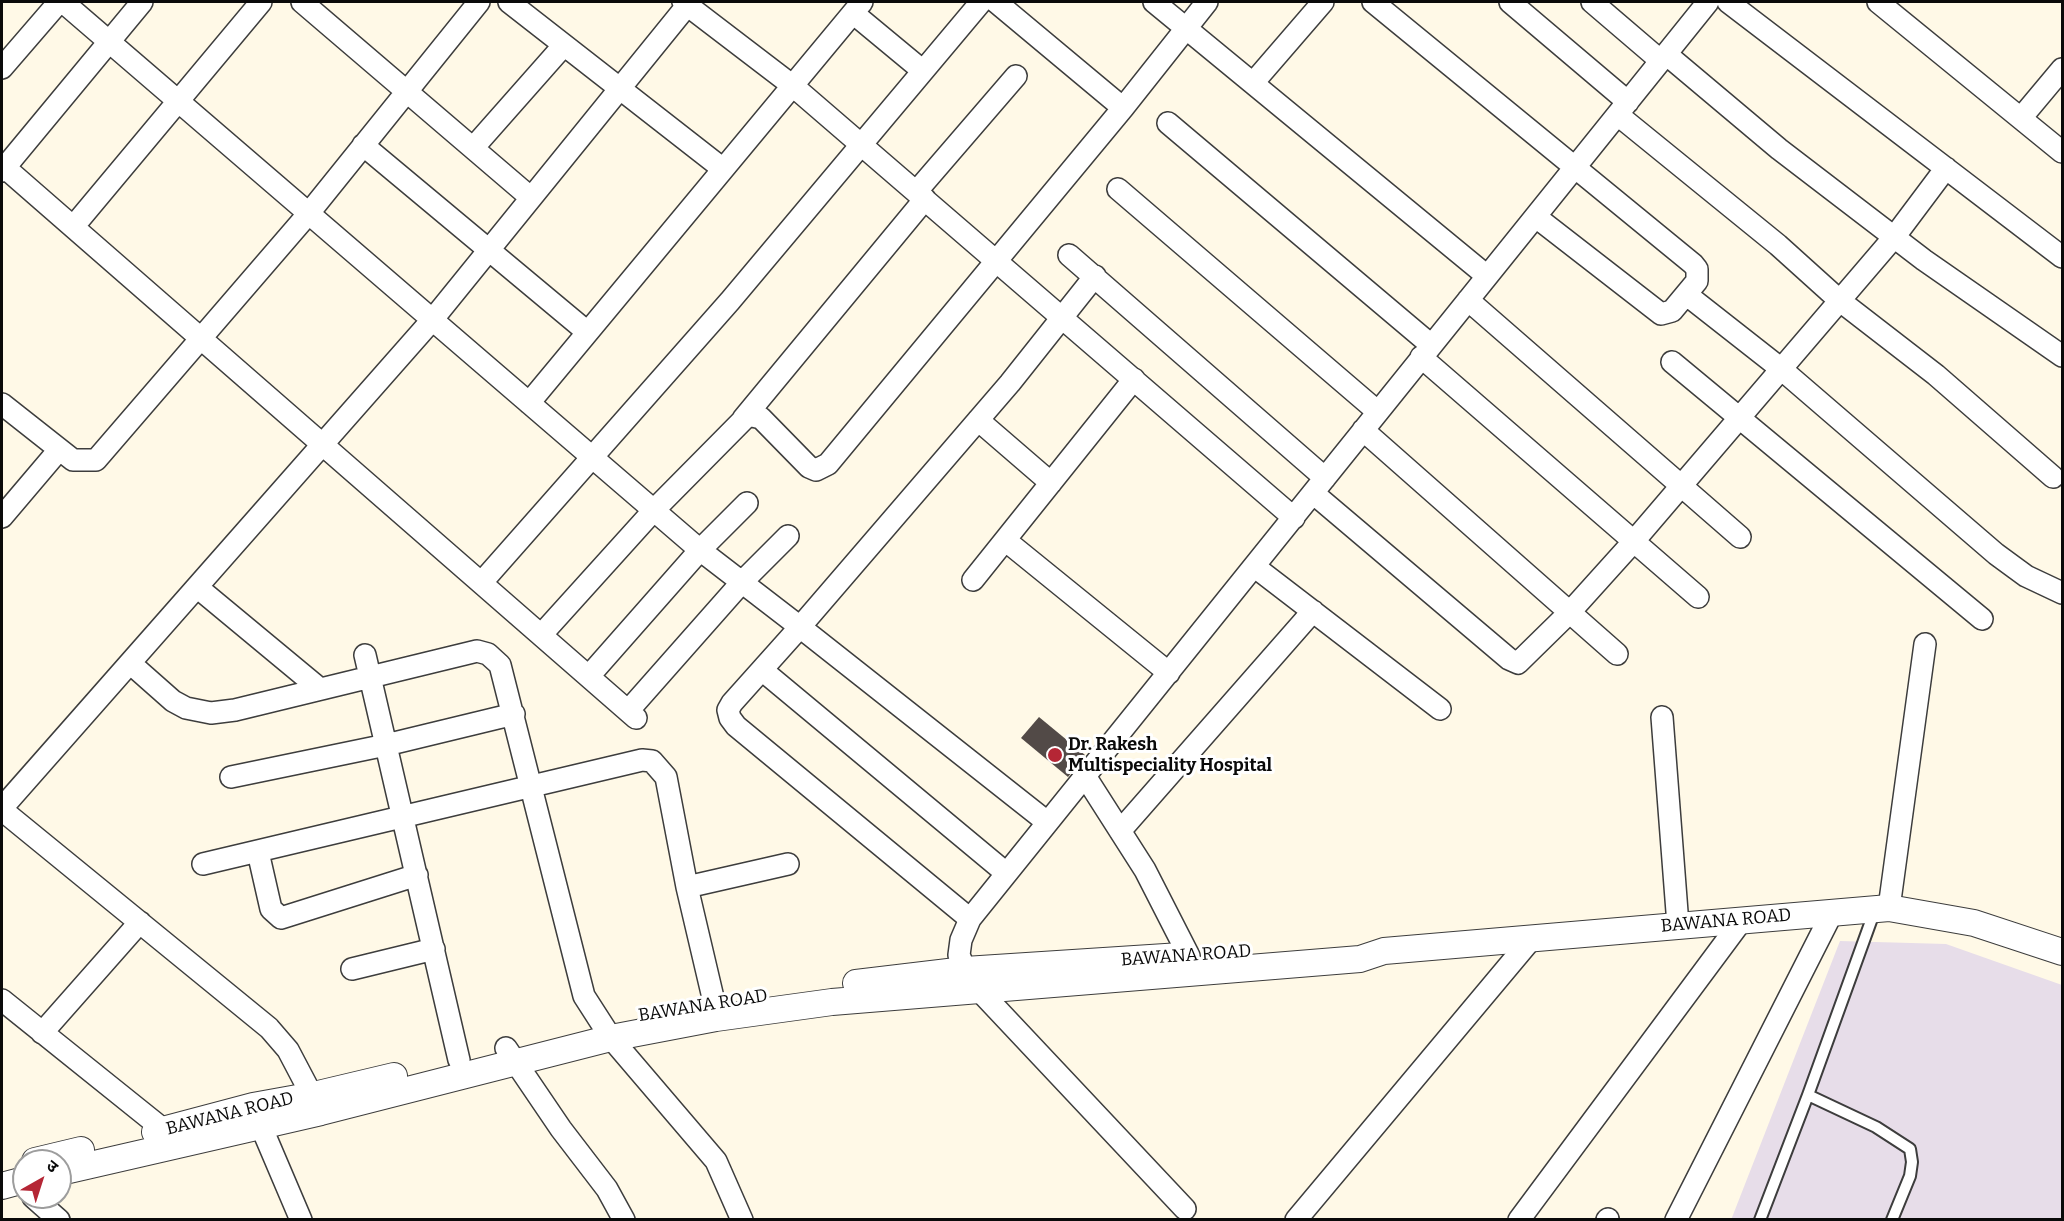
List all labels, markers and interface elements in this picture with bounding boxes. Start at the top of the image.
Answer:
place label: Dr. Rakesh Multispeciality Hospital [1068,734,1272,777]
marker: Dr. Rakesh Multispeciality Hospital [1046,746,1064,764]
street label: BAWANA ROAD [1660,905,1792,937]
street label: BAWANA ROAD [1120,941,1252,971]
street label: BAWANA ROAD [637,985,769,1027]
street label: BAWANA ROAD [164,1088,296,1140]
north arrow [12,1149,72,1209]
text: उ [43,1156,62,1177]

